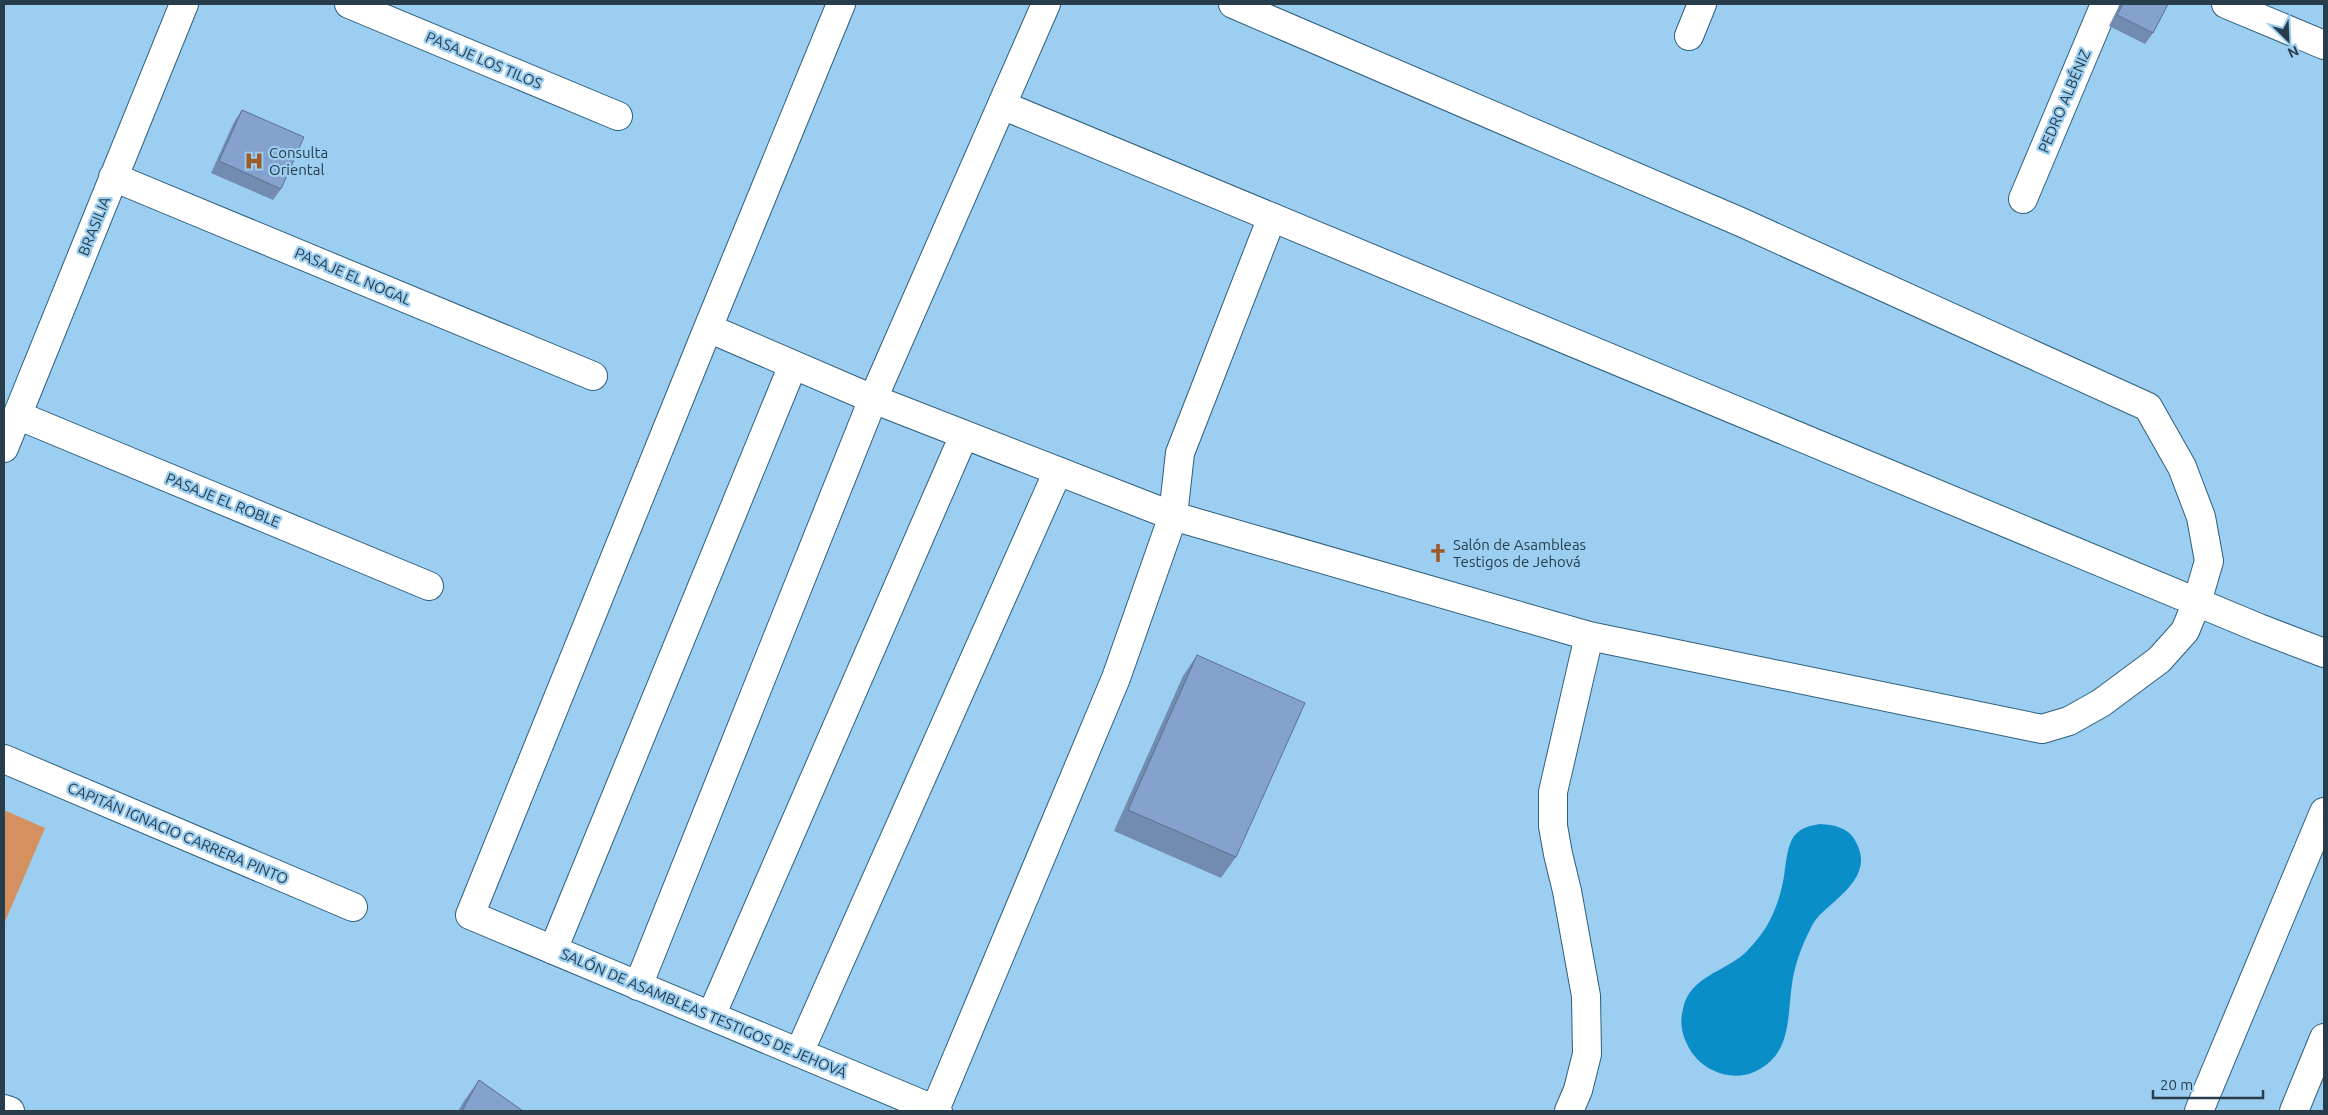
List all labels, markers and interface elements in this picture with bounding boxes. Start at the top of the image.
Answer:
north arrow [2263,15,2313,65]
street label: PASAJE LOS TILOS [423,28,545,92]
text: N [2285,42,2301,61]
street label: PEDRO ALBÉNIZ [2035,47,2093,155]
place label: Consulta Oriental [269,144,328,178]
hospital icon: Consulta Oriental [243,150,265,172]
street label: BRASILIA [74,194,114,258]
street label: PASAJE EL NOGAL [292,244,414,308]
street label: PASAJE EL ROBLE [163,469,283,531]
place label: Salón de Asambleas Testigos de Jehová [1453,536,1586,570]
church icon: Salón de Asambleas Testigos de Jehová [1427,542,1449,564]
street label: CAPITÁN IGNACIO CARRERA PINTO [65,779,291,887]
street label: SALÓN DE ASAMBLEAS TESTIGOS DE JEHOVÁ [558,945,850,1081]
scale bar [2153,1068,2263,1100]
text: 20 m [2160,1076,2193,1093]

